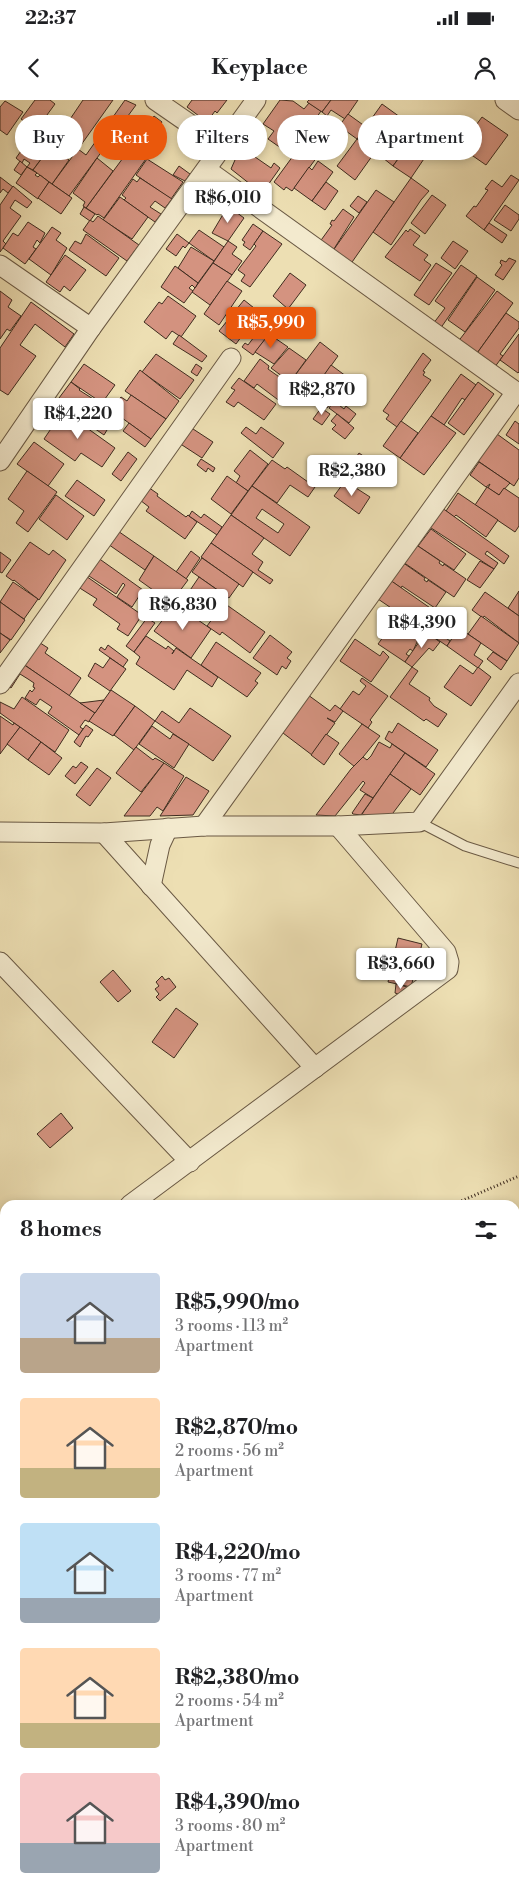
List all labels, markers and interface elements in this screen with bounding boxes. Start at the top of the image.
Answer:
text: 22:37 [25,6,76,30]
icon: back [20,54,48,82]
text: Keyplace [211,54,308,81]
icon: person [471,54,499,82]
chip: Buy [15,115,83,160]
chip: Rent [93,115,167,160]
chip: Filters [177,115,267,160]
chip: New [277,115,348,160]
chip: Apartment [358,115,482,160]
pin: R$6,010 [182,182,274,224]
text: R$6,010 [195,188,261,208]
pin: R$5,990 [225,306,317,349]
text: R$5,990 [237,313,305,333]
pin: R$2,870 [276,374,368,416]
text: R$2,870 [289,380,355,400]
pin: R$4,220 [32,398,124,440]
text: R$4,220 [44,404,112,424]
pin: R$2,380 [306,454,398,497]
text: R$2,380 [318,461,386,481]
pin: R$6,830 [137,588,229,631]
text: R$6,830 [149,595,217,615]
pin: R$4,390 [376,606,468,649]
text: R$4,390 [388,613,456,633]
pin: R$3,660 [355,948,447,990]
text: R$3,660 [367,954,435,974]
icon: filters [472,1216,500,1244]
text: 8 homes [20,1217,102,1243]
text: R$5,990/mo [175,1290,300,1316]
icon: home [60,1293,120,1353]
text: 3 rooms · 113 m² [175,1316,288,1336]
text: Apartment [175,1336,254,1356]
text: R$2,870/mo [175,1415,298,1441]
icon: home [60,1418,120,1478]
text: 2 rooms · 56 m² [175,1441,284,1461]
text: Apartment [175,1461,254,1481]
text: R$4,220/mo [175,1540,301,1566]
icon: home [60,1543,120,1603]
text: 3 rooms · 77 m² [175,1566,281,1586]
text: Apartment [175,1586,254,1606]
text: R$2,380/mo [175,1665,299,1691]
icon: home [60,1668,120,1728]
text: 2 rooms · 54 m² [175,1691,284,1711]
text: Apartment [175,1711,254,1731]
text: R$4,390/mo [175,1790,300,1816]
icon: home [60,1793,120,1853]
text: 3 rooms · 80 m² [175,1816,285,1836]
text: Apartment [175,1836,254,1856]

